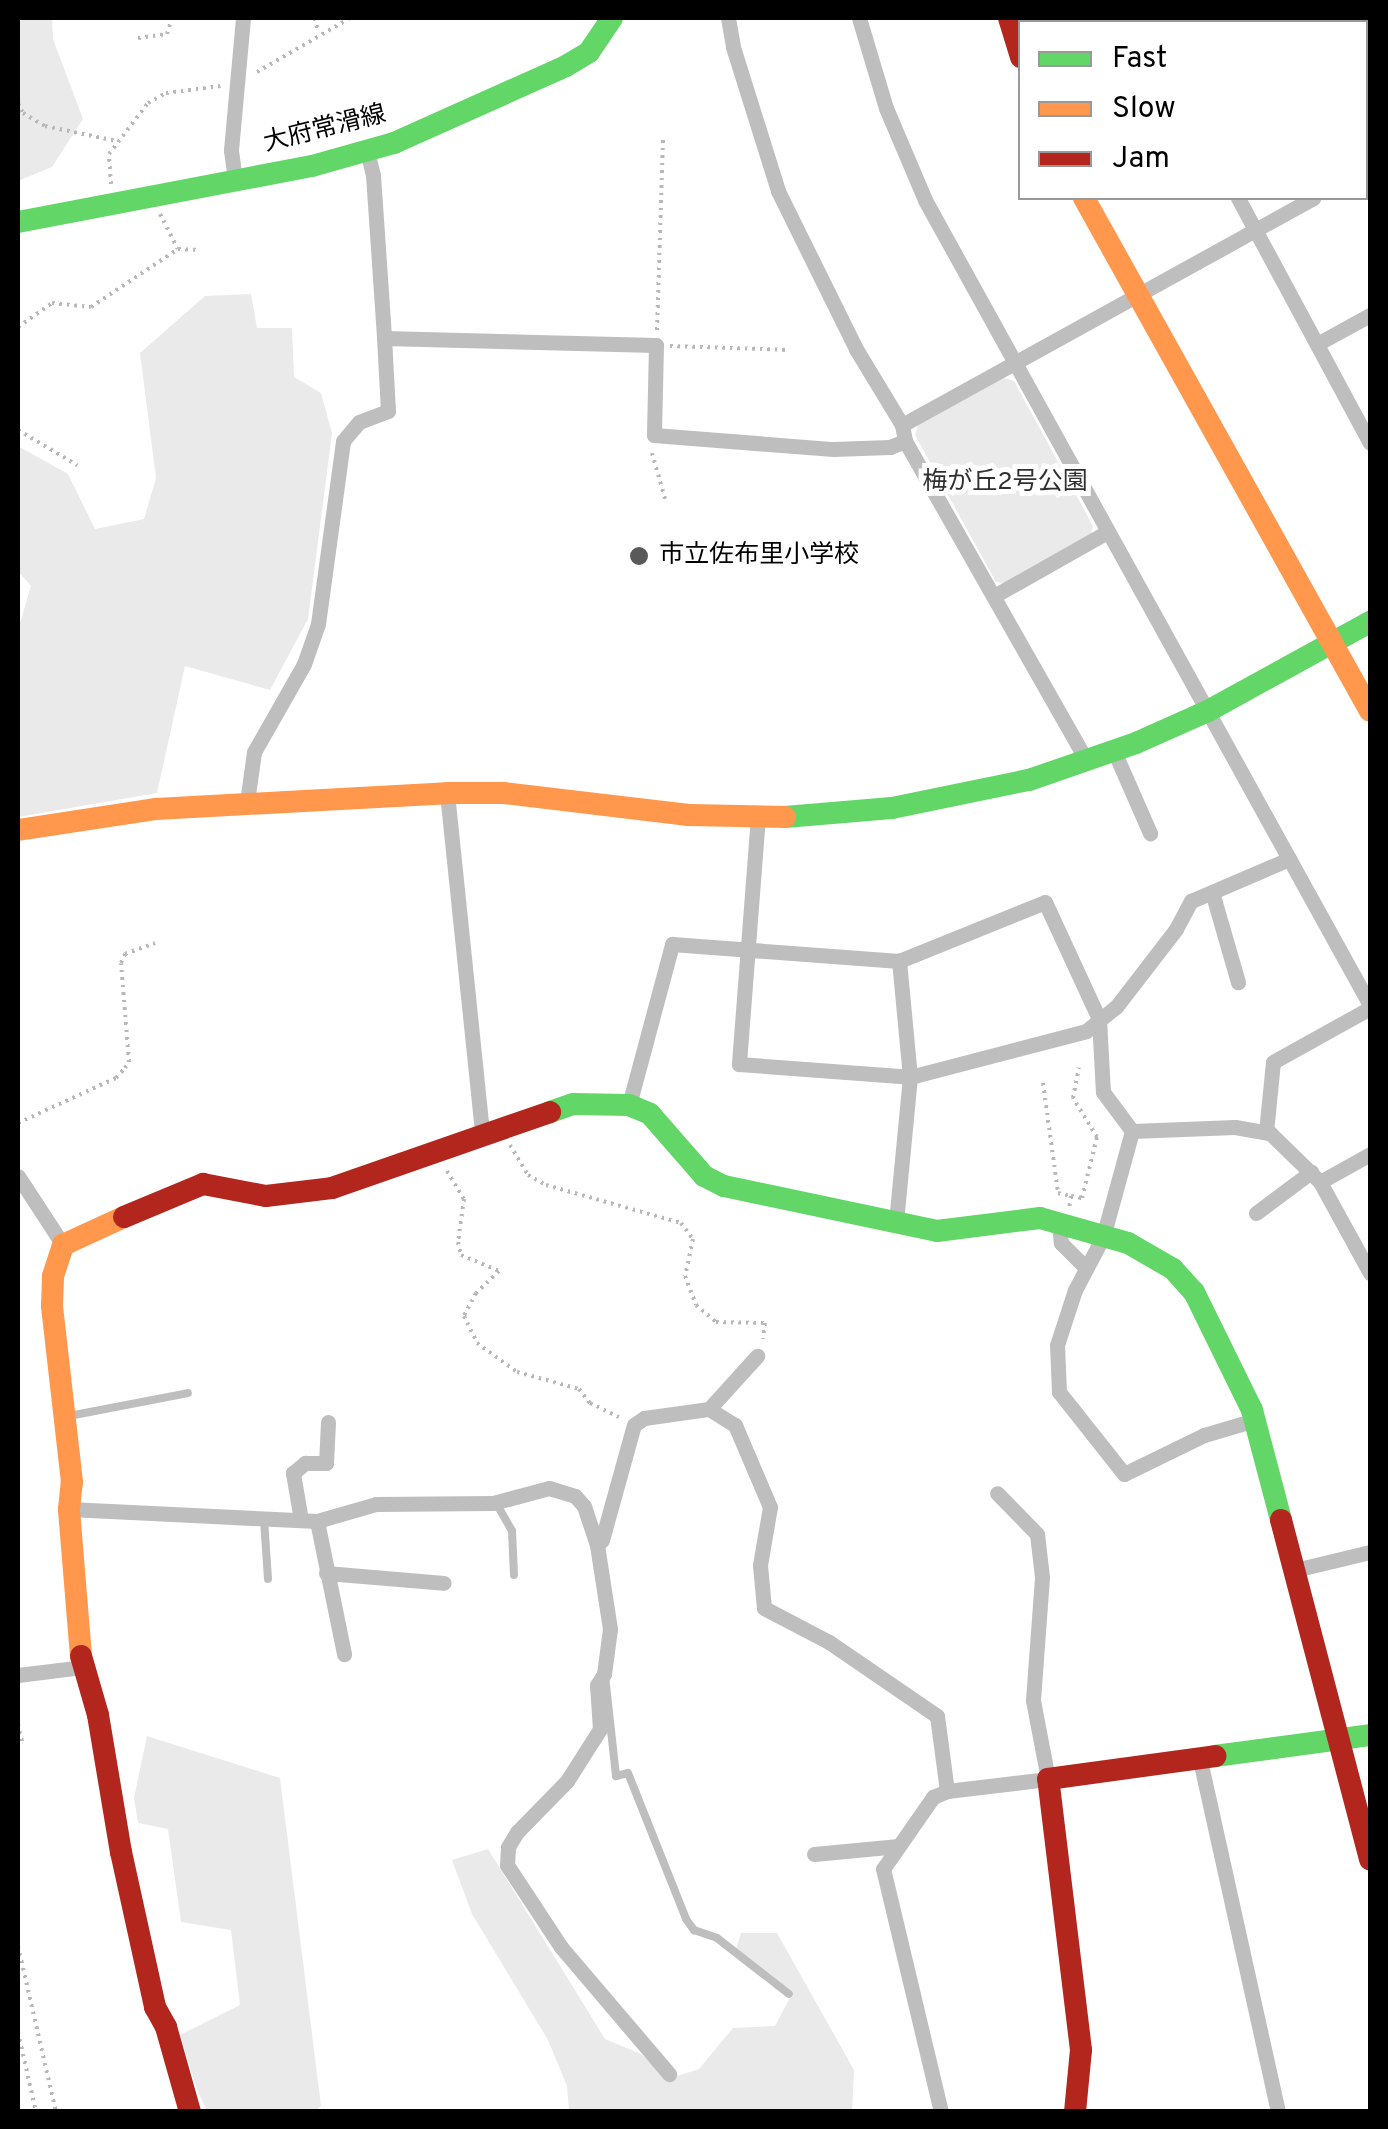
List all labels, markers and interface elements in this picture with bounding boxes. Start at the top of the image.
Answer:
legend [1018,20,1368,200]
text: Fast [1112,41,1167,78]
text: Slow [1112,91,1176,128]
street label: 大府常滑線 [261,100,389,160]
text: Jam [1112,141,1170,178]
park label: 梅が丘2号公園 [922,468,1088,498]
place label: 市立佐布里小学校 [659,541,859,571]
marker: 市立佐布里小学校 [628,545,650,567]

